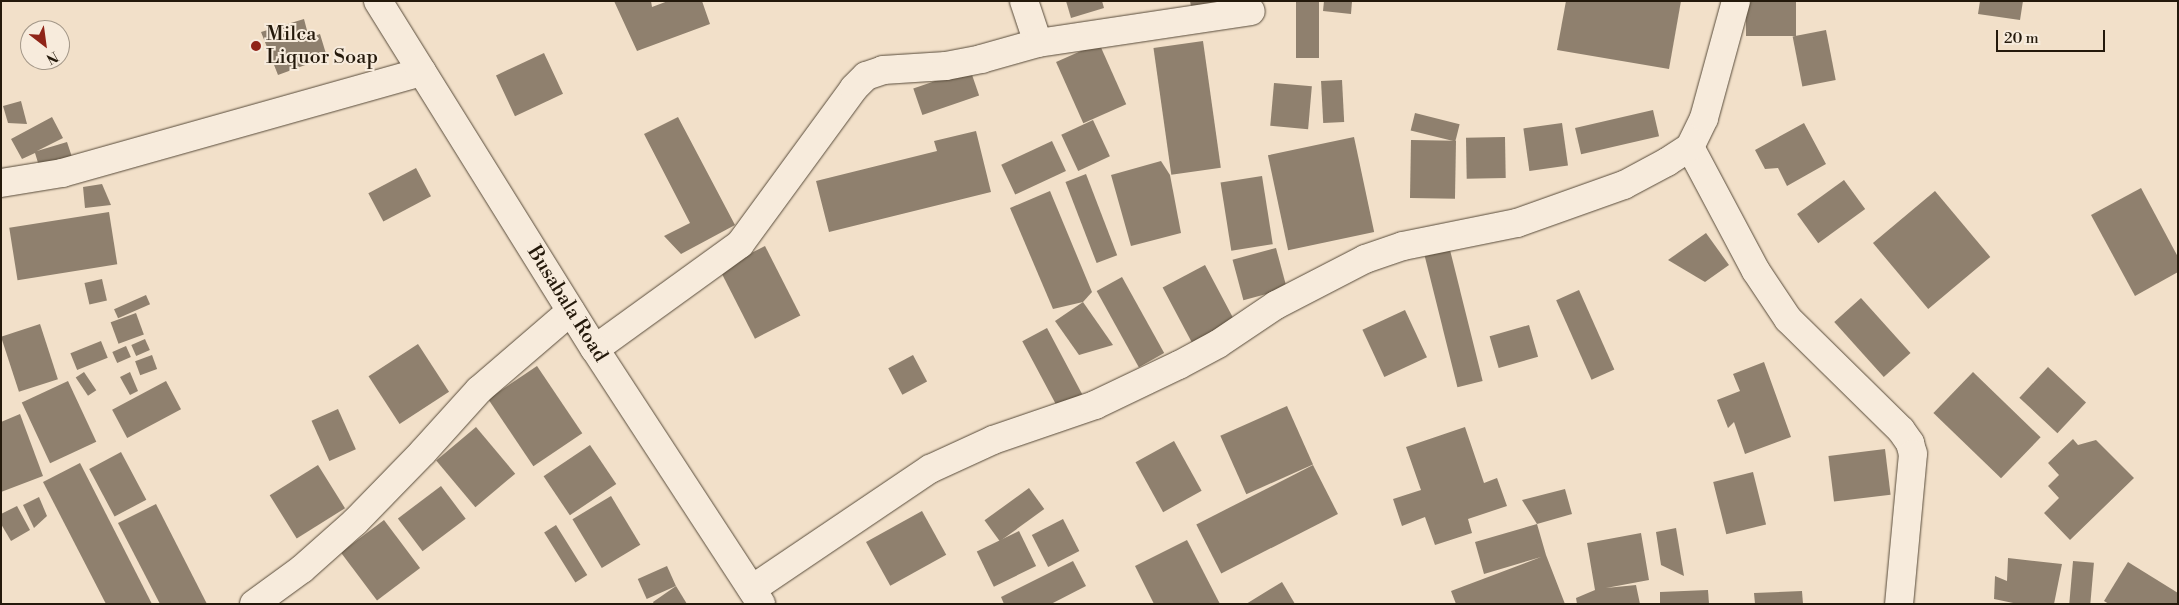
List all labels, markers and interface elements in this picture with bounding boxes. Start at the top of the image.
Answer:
north arrow [20,20,70,70]
scale bar [1999,20,2108,52]
place label: Milca Liquor Soap [266,22,378,69]
text: 20 m [2004,29,2039,48]
marker: Milca Liquor Soap [250,40,262,52]
text: N [43,47,61,68]
street label: Busabala Road [522,242,612,366]

